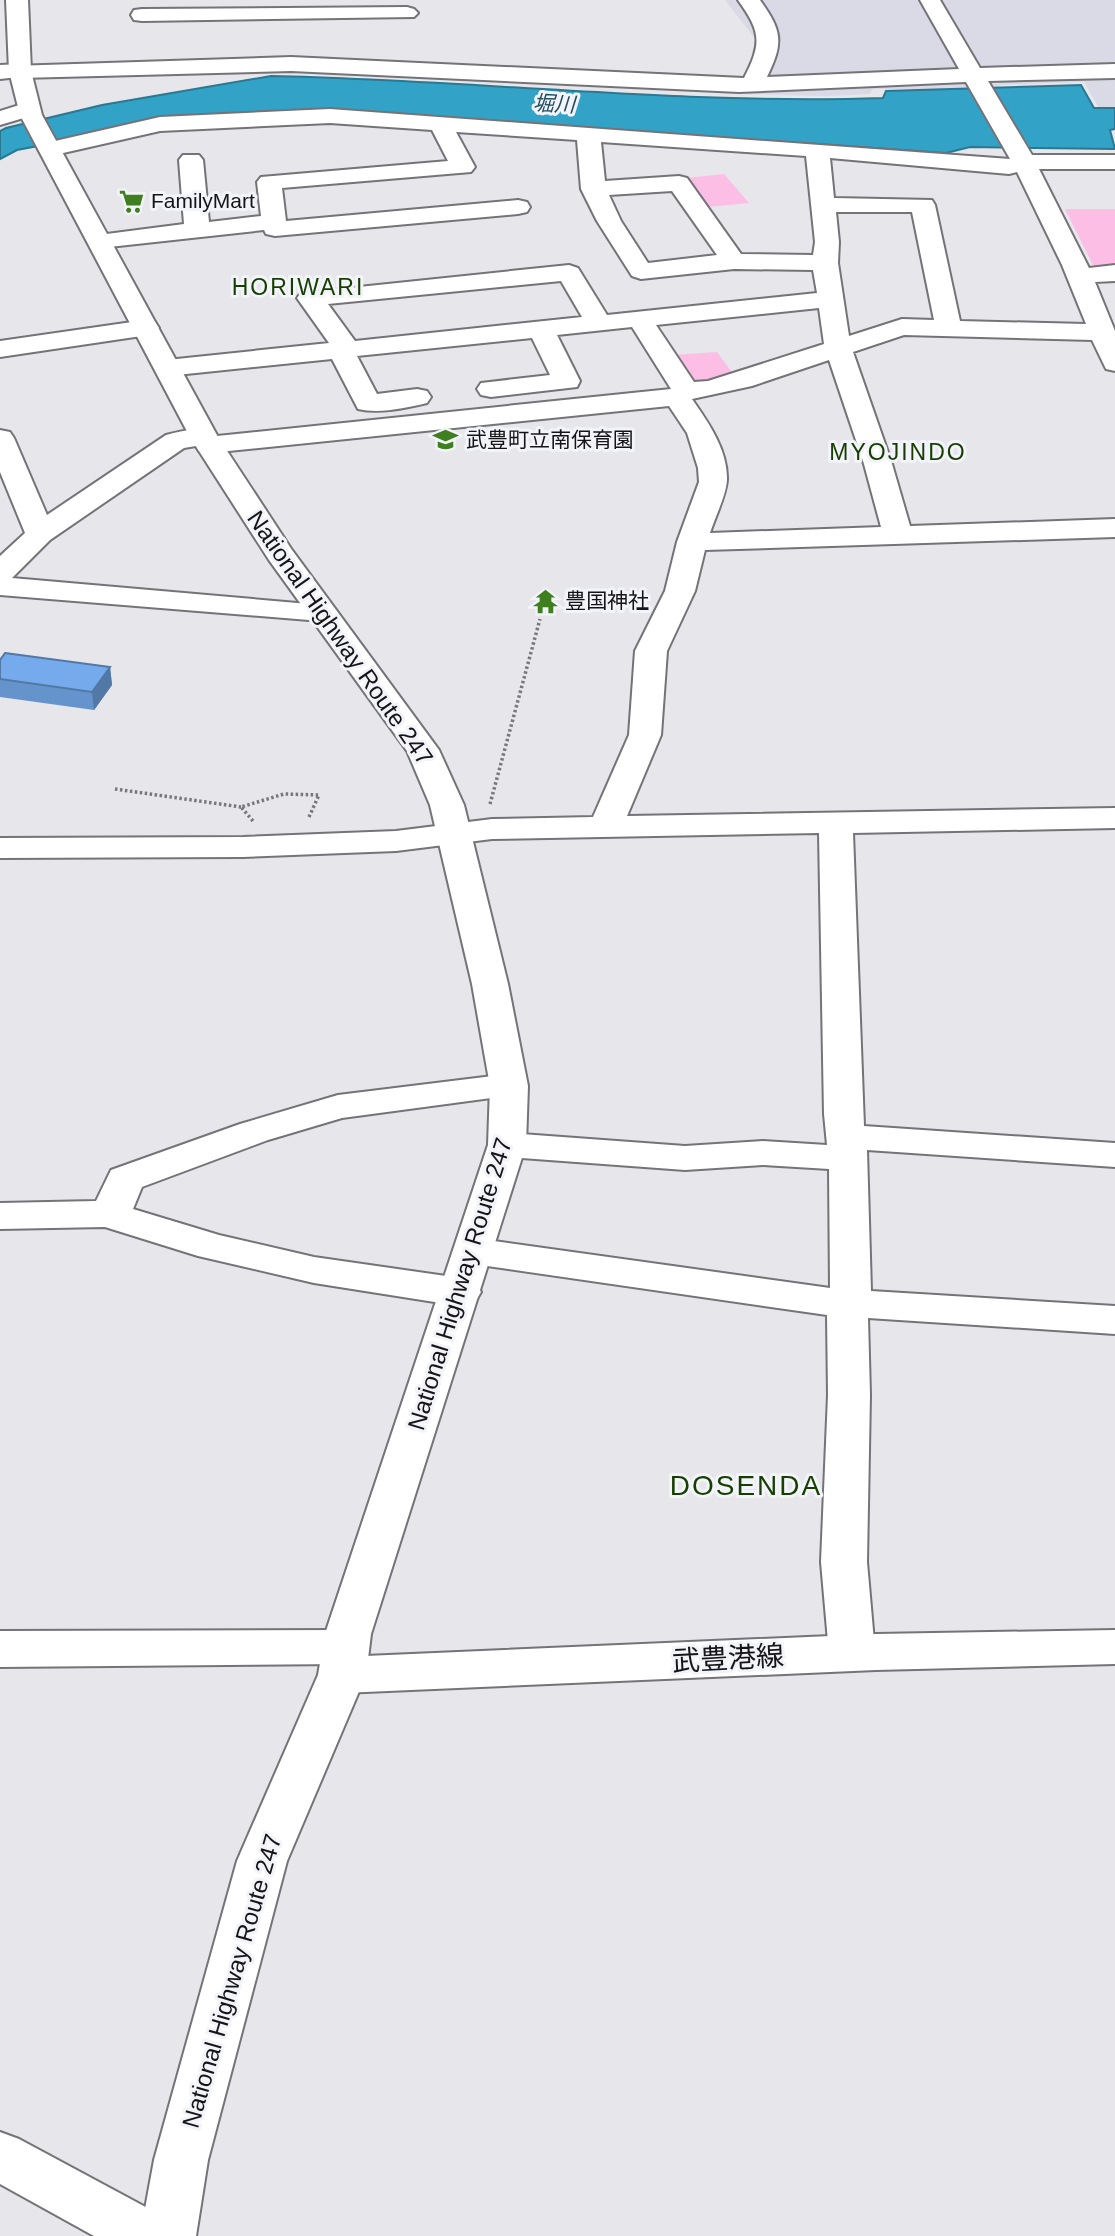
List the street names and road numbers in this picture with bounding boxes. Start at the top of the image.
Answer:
street label: National Highway Route 247 [242,505,439,770]
street label: National Highway Route 247 [402,1134,517,1433]
street label: 武豊港線 [671,1640,785,1677]
street label: National Highway Route 247 [177,1831,286,2131]

